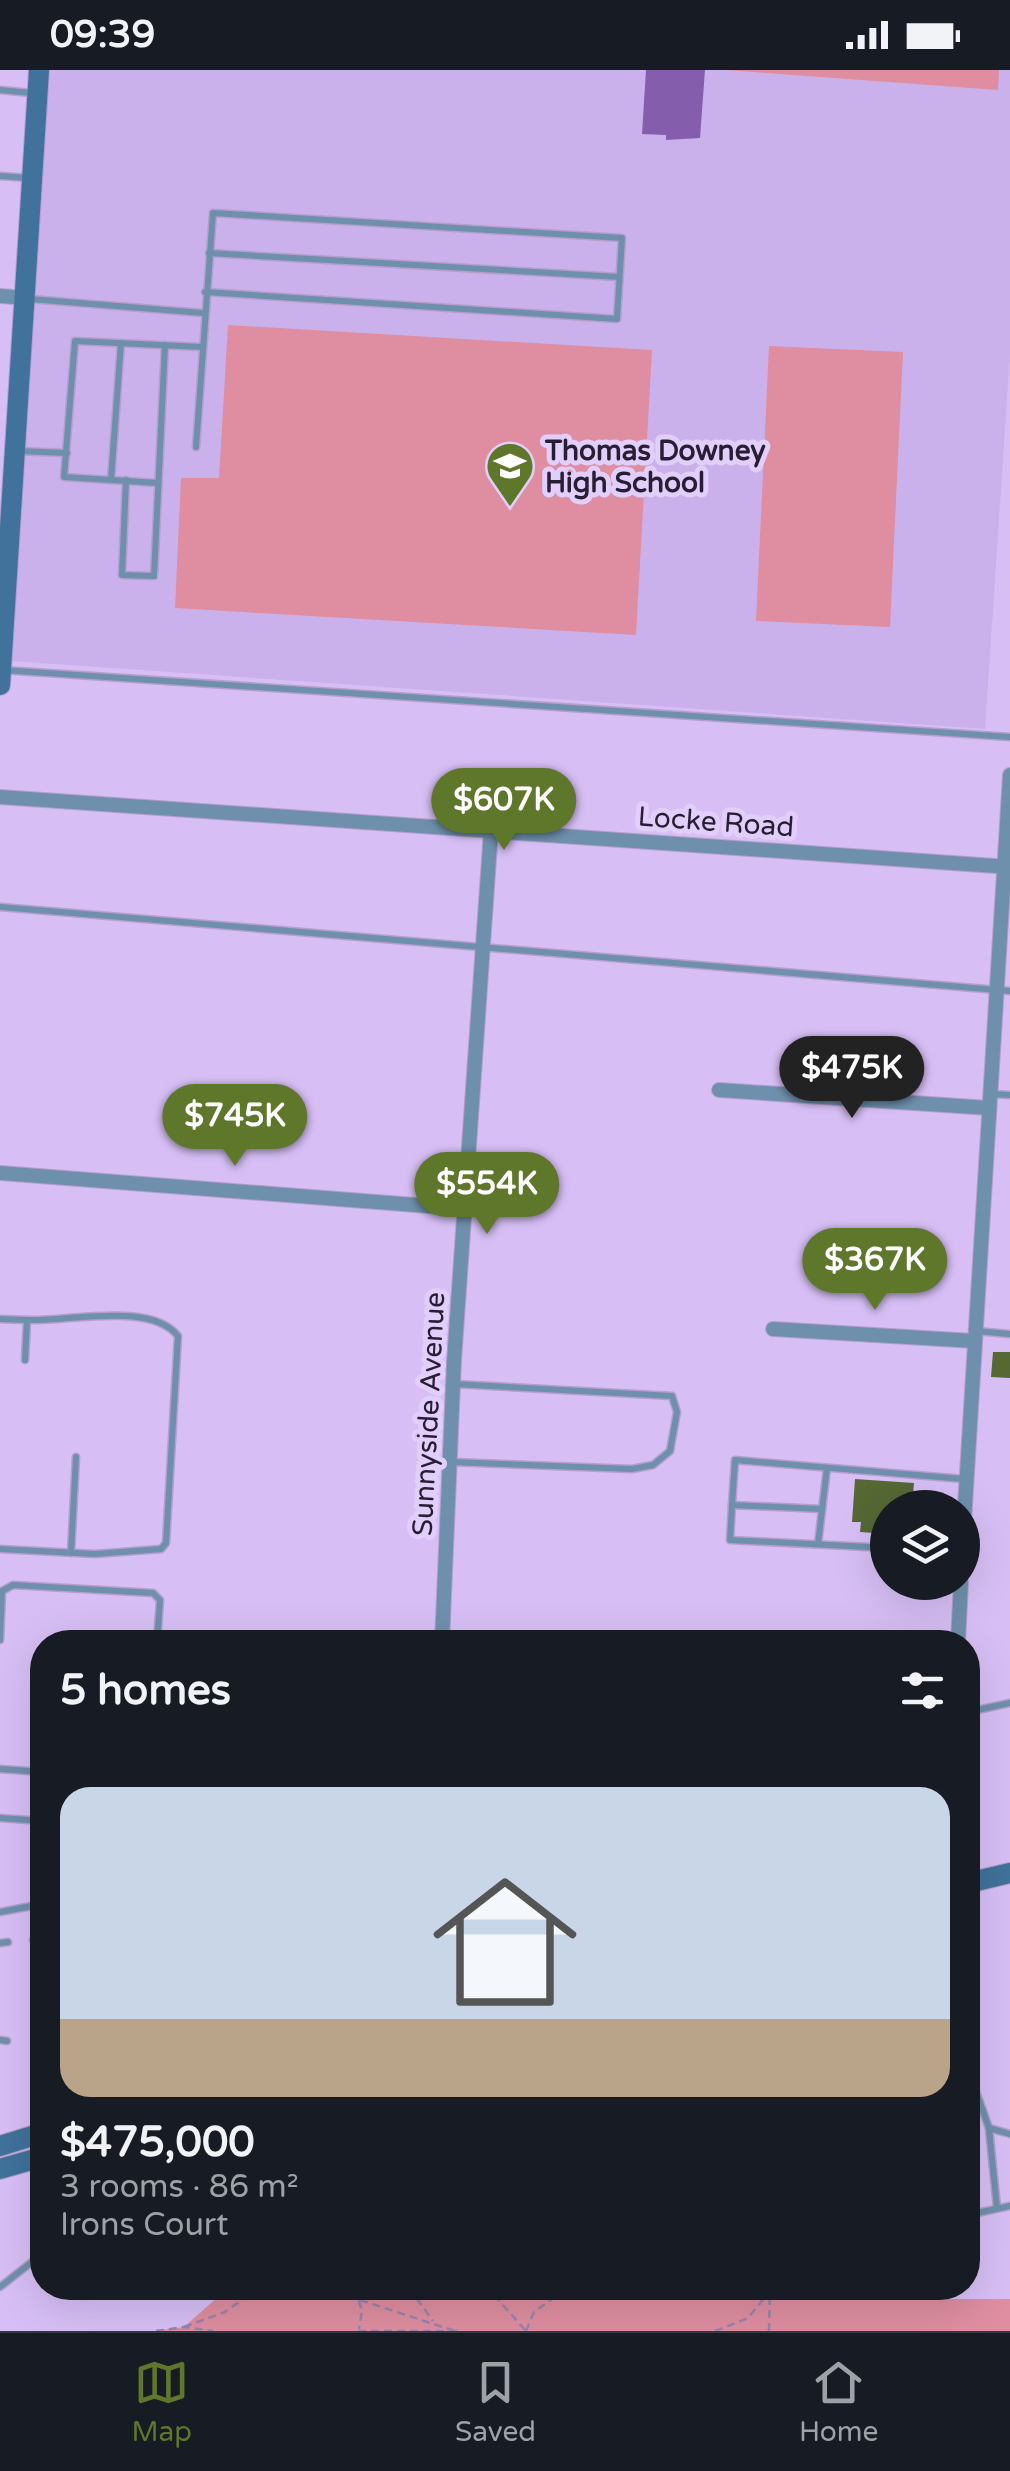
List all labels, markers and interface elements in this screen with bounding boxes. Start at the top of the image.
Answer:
text: 09:39 [50,12,155,58]
place label: Thomas Downey High School [544,434,765,500]
school or university icon: Thomas Downey High School [484,440,536,508]
pin: $607K [434,768,574,853]
text: $607K [453,781,555,819]
street label: Locke Road [637,800,795,844]
pin: $475K [782,1036,922,1121]
text: $475K [801,1049,903,1087]
pin: $745K [165,1084,305,1169]
text: $745K [184,1097,286,1135]
pin: $554K [417,1152,557,1237]
text: $554K [436,1165,538,1203]
pin: $367K [805,1228,945,1313]
text: $367K [824,1241,926,1279]
street label: Sunnyside Avenue [406,1291,452,1537]
map controls [870,1490,980,1600]
button: layers [870,1490,980,1600]
icon: filters [895,1663,950,1718]
text: 5 homes [60,1665,231,1716]
icon: home [415,1852,595,2032]
text: $475,000 [60,2117,255,2168]
text: 3 rooms · 86 m² [60,2168,299,2206]
text: Irons Court [60,2206,228,2244]
tab: Map [132,2355,192,2449]
tab: Saved [455,2355,536,2449]
tab: Home [799,2355,878,2449]

